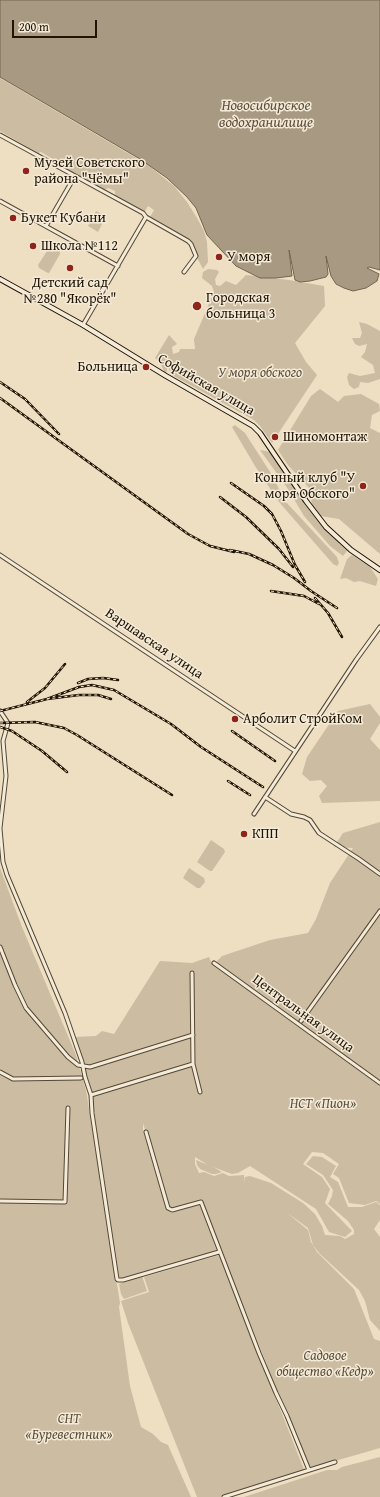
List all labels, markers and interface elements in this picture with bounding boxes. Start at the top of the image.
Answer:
scale bar [14,12,99,38]
text: 200 m [19,18,49,35]
water label: Новосибирское водохранилище [219,97,313,132]
place label: Музей Советского района "Чёмы" [34,155,145,188]
marker: Музей Советского района "Чёмы" [21,166,31,176]
place label: Букет Кубани [21,210,106,226]
marker: Букет Кубани [8,213,18,223]
place label: Школа №112 [41,238,118,254]
marker: Школа №112 [28,241,38,251]
place label: У моря [227,249,270,265]
marker: У моря [214,252,224,262]
marker: Детский сад №280 "Якорёк" [65,263,75,273]
place label: Детский сад №280 "Якорёк" [24,275,116,308]
place label: Городская больница 3 [206,290,276,322]
marker: Городская больница 3 [191,300,203,312]
street label: Софийская улица [155,350,257,420]
place label: Больница [78,359,138,375]
marker: Больница [141,362,151,372]
park label: У моря обского [218,365,302,381]
place label: Шиномонтаж [283,429,367,445]
marker: Шиномонтаж [270,432,280,442]
place label: Конный клуб "У моря Обского" [255,470,355,502]
marker: Конный клуб "У моря Обского" [358,481,368,491]
street label: Варшавская улица [102,605,206,683]
place label: Арболит СтройКом [243,711,362,727]
marker: Арболит СтройКом [230,714,240,724]
place label: КПП [252,826,279,842]
marker: КПП [239,829,249,839]
street label: Центральная улица [249,971,357,1057]
park label: НСТ «Пион» [290,1096,356,1112]
park label: Садовое общество «Кедр» [276,1348,374,1380]
park label: СНТ «Буревестник» [25,1411,113,1444]

